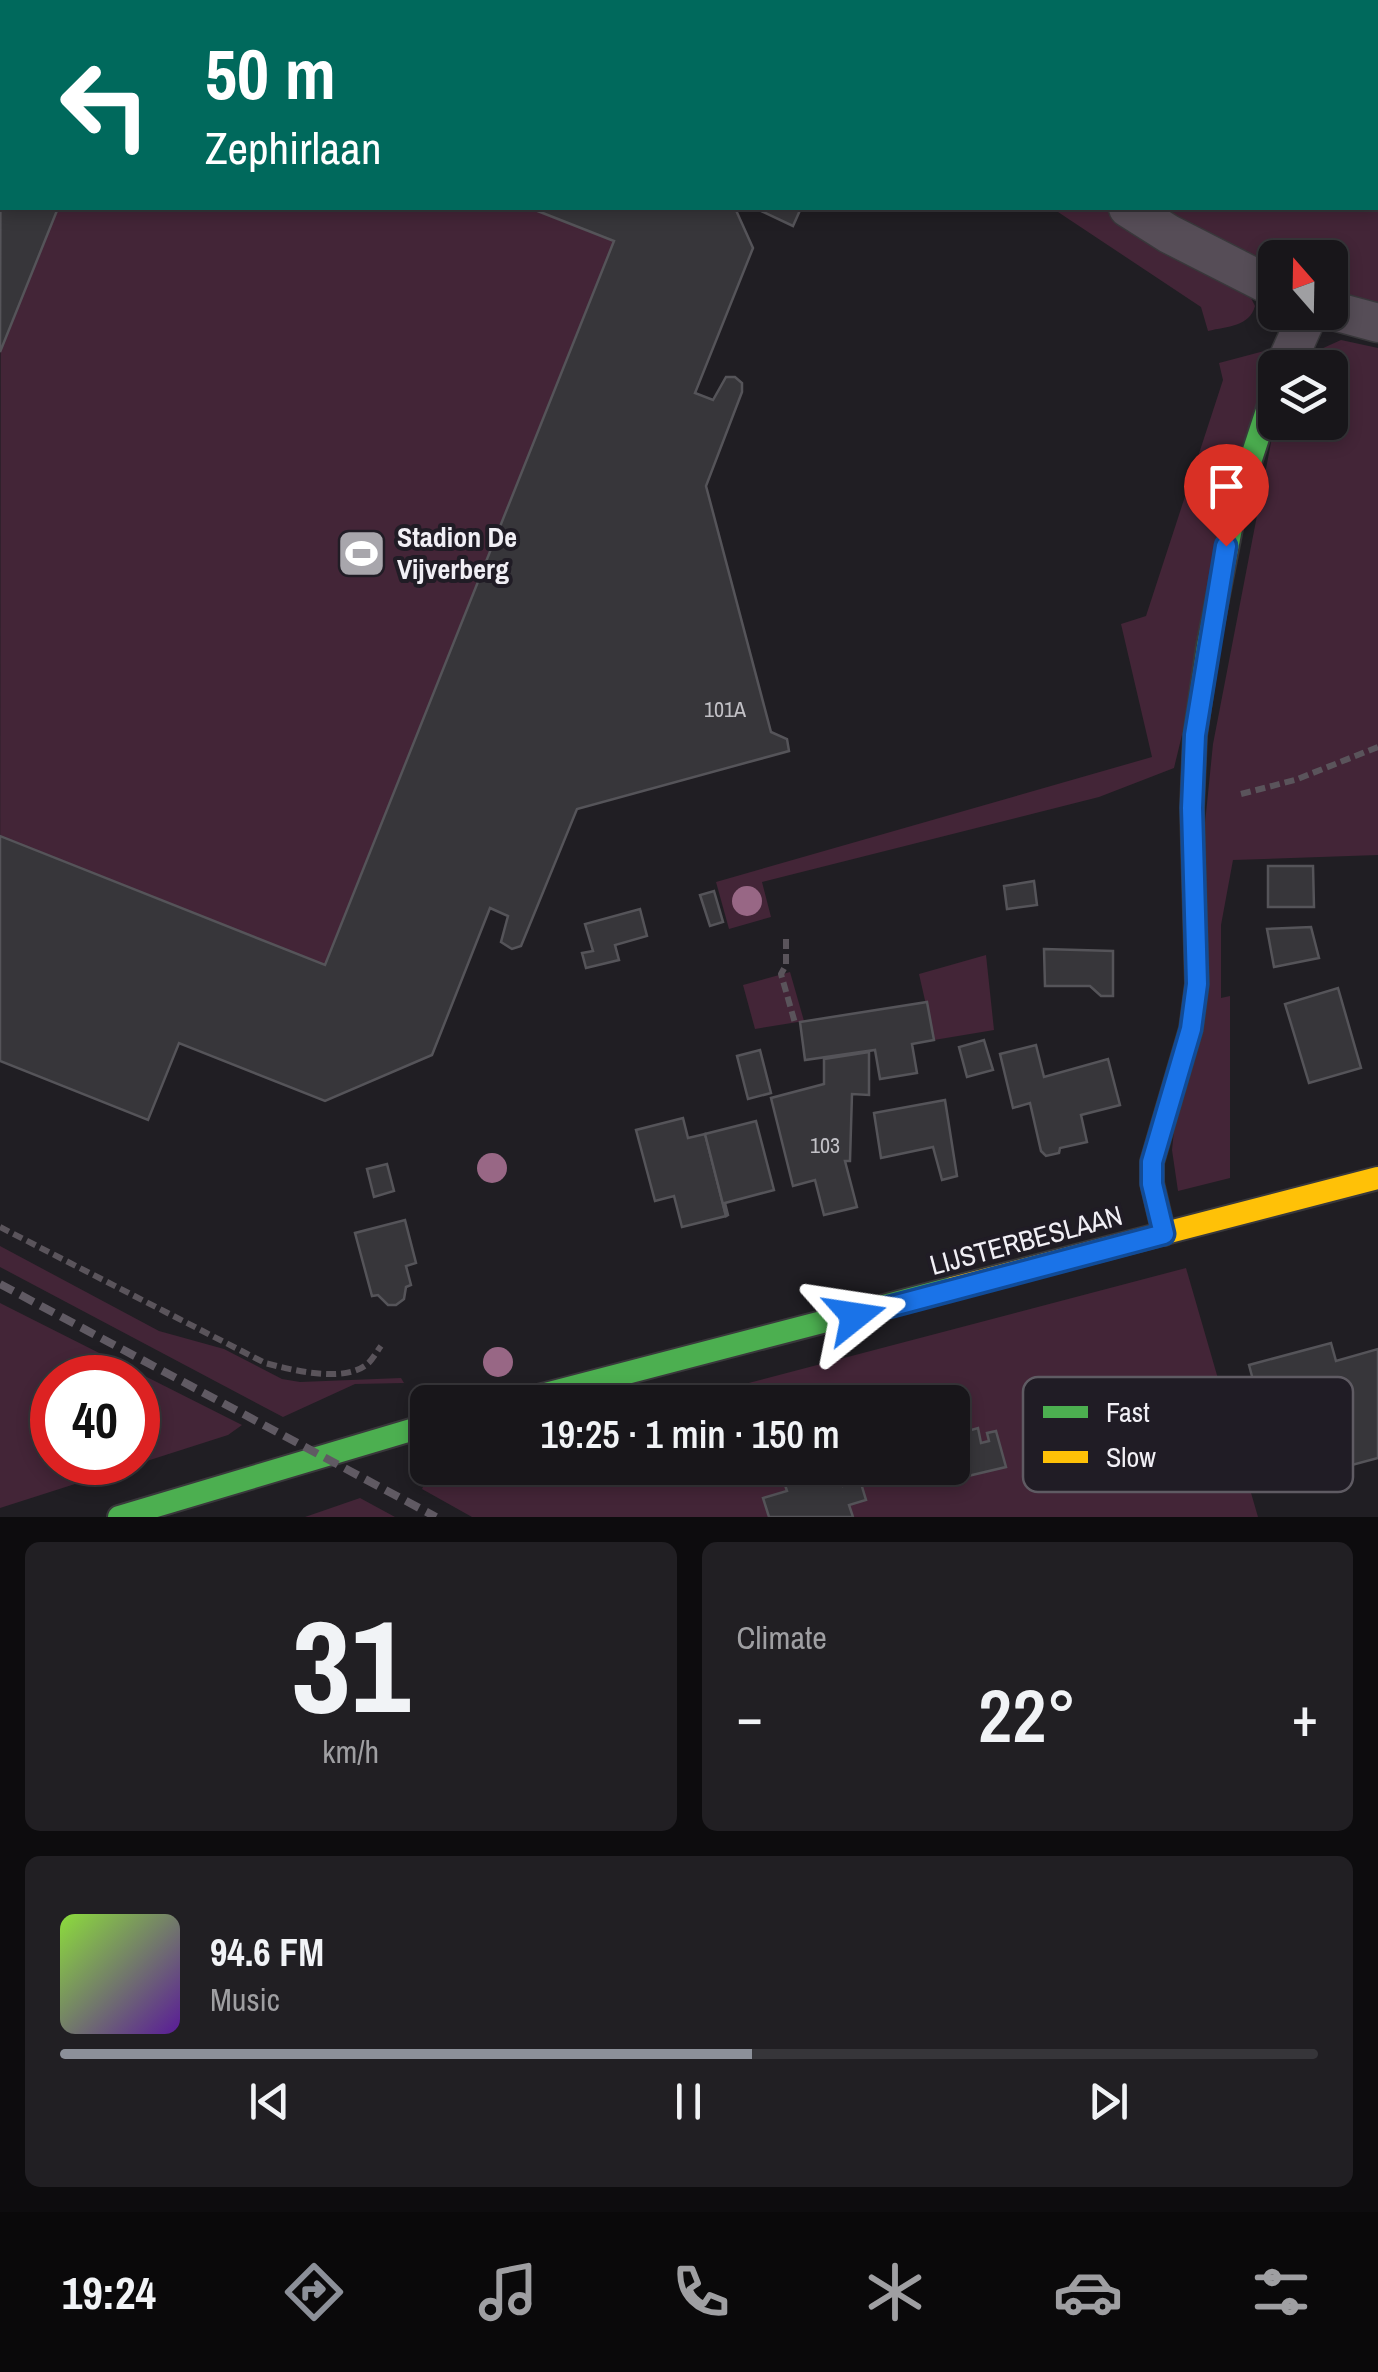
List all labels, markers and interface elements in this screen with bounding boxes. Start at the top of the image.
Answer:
text: 50 m [205,27,336,121]
icon: left [40,40,170,170]
text: Zephirlaan [205,117,381,178]
north arrow [1258,240,1348,330]
map controls [1258,240,1348,440]
button: layers [1258,350,1348,440]
pin [1184,444,1269,547]
icon: arrive [1199,459,1254,514]
place label: Stadion De Vijverberg [397,518,517,588]
sports icon: Stadion De Vijverberg [336,527,388,579]
house number: 101A [704,694,747,724]
house number: 103 [810,1130,840,1160]
street label: LIJSTERBESLAAN [926,1196,1126,1284]
position arrow [803,1264,907,1368]
speed limit sign: 40 [30,1355,160,1485]
legend [1023,1377,1353,1492]
text: Fast [1106,1393,1150,1431]
text: 19:25 · 1 min · 150 m [540,1409,840,1460]
text: Slow [1106,1438,1156,1476]
text: 31 [291,1577,410,1753]
text: Climate [737,1616,827,1659]
text: 22° [978,1664,1076,1765]
text: − [737,1679,763,1753]
text: + [1292,1679,1318,1753]
text: km/h [322,1730,379,1773]
text: 94.6 FM [210,1927,324,1978]
text: Music [210,1978,280,2021]
icon: previous [242,2074,297,2129]
icon: pause [661,2074,716,2129]
icon: next [1081,2074,1136,2129]
icon: directions [279,2257,349,2327]
icon: music [473,2257,543,2327]
icon: phone [666,2257,736,2327]
icon: climate [860,2257,930,2327]
icon: car [1053,2257,1123,2327]
icon: filters [1246,2257,1316,2327]
text: 19:24 [62,2262,156,2323]

